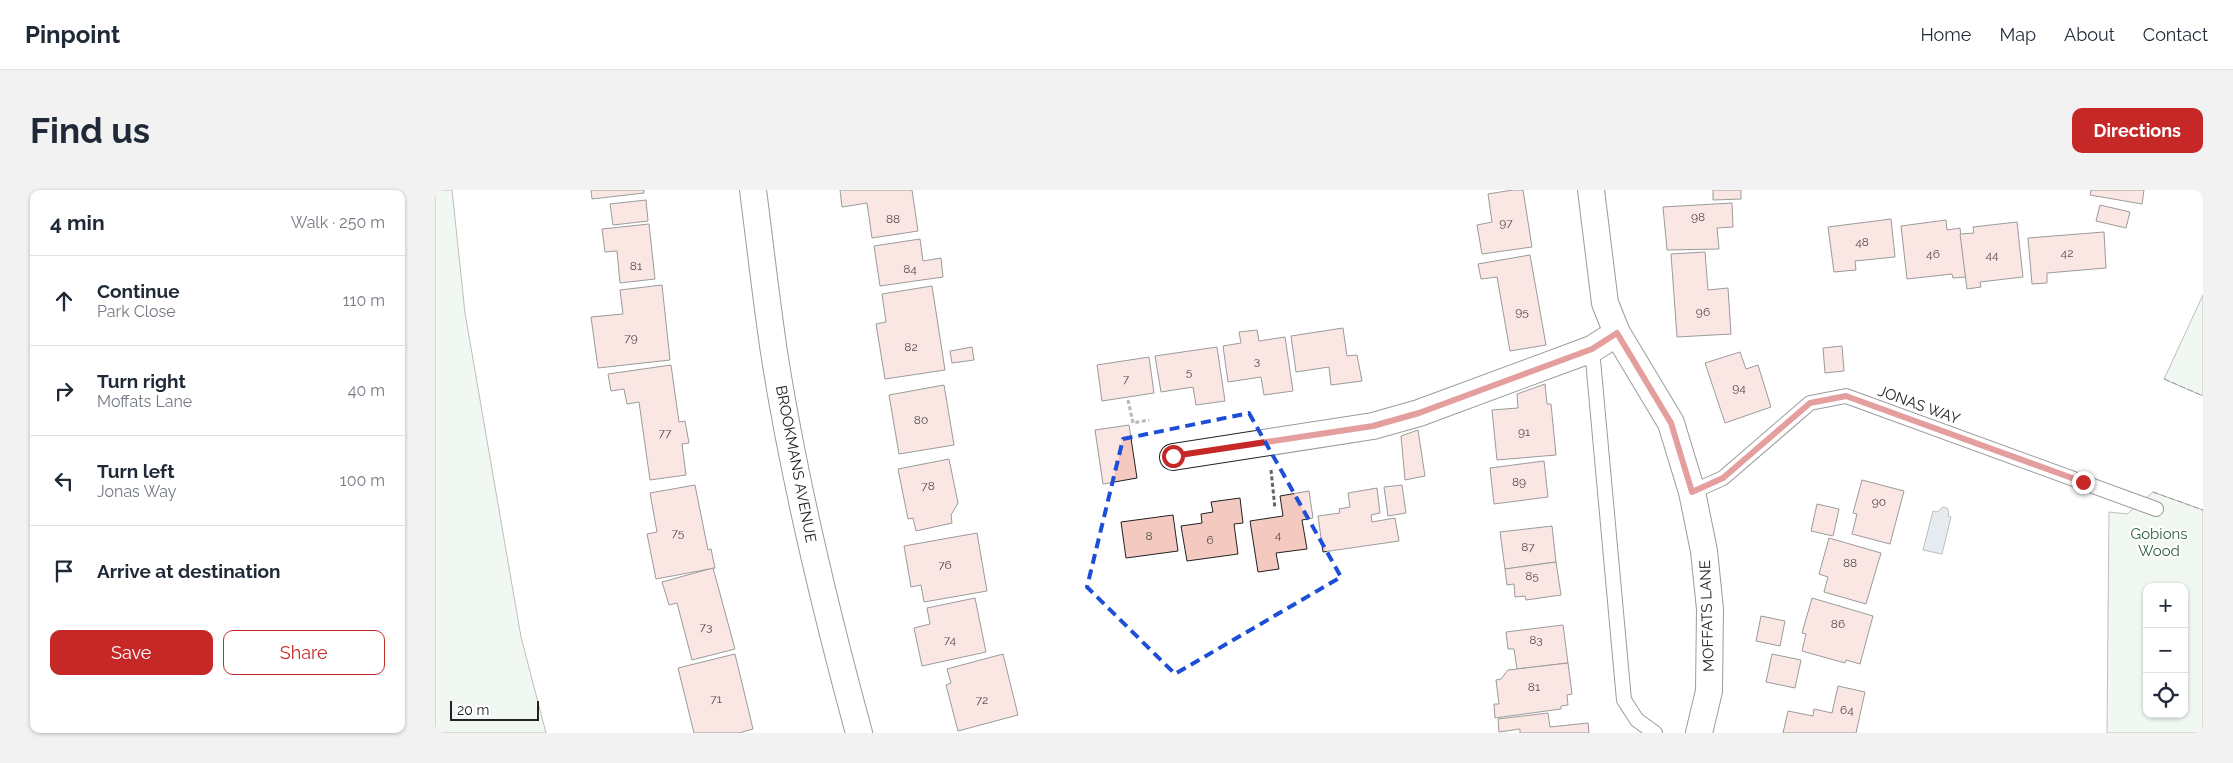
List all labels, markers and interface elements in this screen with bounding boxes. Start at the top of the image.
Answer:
text: Pinpoint [25,20,120,49]
text: Home [1920,24,1971,45]
text: Map [1999,24,2036,45]
text: About [2064,24,2115,45]
text: Contact [2143,24,2208,45]
button: Directions [2072,108,2203,153]
text: Find us [30,110,150,151]
text: 4 min [50,210,105,235]
house number: 98 [1691,210,1705,224]
house number: 88 [886,212,900,226]
text: Walk · 250 m [291,213,385,232]
house number: 97 [1499,216,1513,230]
house number: 48 [1855,235,1869,249]
house number: 42 [2061,246,2073,260]
house number: 46 [1926,247,1940,261]
house number: 44 [1985,248,1999,262]
house number: 81 [630,259,642,273]
house number: 84 [903,262,917,276]
text: Continue [97,280,180,302]
icon: ahead [50,287,78,315]
text: 110 m [343,291,385,310]
text: Park Close [97,302,176,321]
house number: 95 [1515,305,1529,319]
house number: 96 [1696,305,1710,319]
house number: 79 [624,331,638,345]
house number: 82 [904,340,918,354]
house number: 3 [1254,354,1260,368]
house number: 5 [1186,365,1193,379]
text: Turn right [97,370,186,392]
house number: 7 [1123,372,1130,386]
icon: right [50,377,78,405]
text: 40 m [348,381,385,400]
house number: 94 [1732,381,1746,395]
street label: JONAS WAY [1876,382,1963,428]
street label: BROOKMANS AVENUE [772,384,820,544]
text: Moffats Lane [97,392,192,411]
house number: 80 [914,413,928,427]
house number: 91 [1518,425,1530,439]
house number: 77 [659,426,672,440]
route start [1162,445,1185,468]
text: Turn left [97,460,174,482]
icon: left [50,467,78,495]
text: 100 m [340,471,385,490]
route end [2072,471,2095,494]
house number: 89 [1512,475,1526,489]
house number: 78 [921,479,935,493]
text: Jonas Way [97,482,176,501]
house number: 90 [1872,495,1886,509]
park label: Gobions Wood [2130,525,2188,560]
house number: 75 [672,526,685,540]
house number: 4 [1275,528,1282,542]
house number: 8 [1145,529,1153,543]
house number: 6 [1206,533,1214,547]
house number: 87 [1521,540,1535,554]
house number: 88 [1843,556,1857,570]
icon: arrive [50,557,78,585]
house number: 76 [938,558,952,572]
text: Arrive at destination [97,560,281,582]
street label: MOFFATS LANE [1696,560,1718,672]
house number: 85 [1525,569,1539,583]
map controls [2143,583,2188,718]
button: + [2143,583,2188,628]
house number: 86 [1831,617,1845,631]
house number: 73 [700,620,712,634]
button: − [2143,628,2188,673]
button: Save [50,630,213,675]
button: Share [223,630,385,675]
house number: 74 [944,633,957,647]
house number: 83 [1529,633,1543,647]
button: locate [2143,673,2188,718]
house number: 81 [1528,680,1540,694]
house number: 71 [710,692,722,706]
house number: 72 [976,693,988,707]
scale bar [450,698,539,721]
text: 20 m [457,702,489,718]
house number: 64 [1840,703,1854,717]

